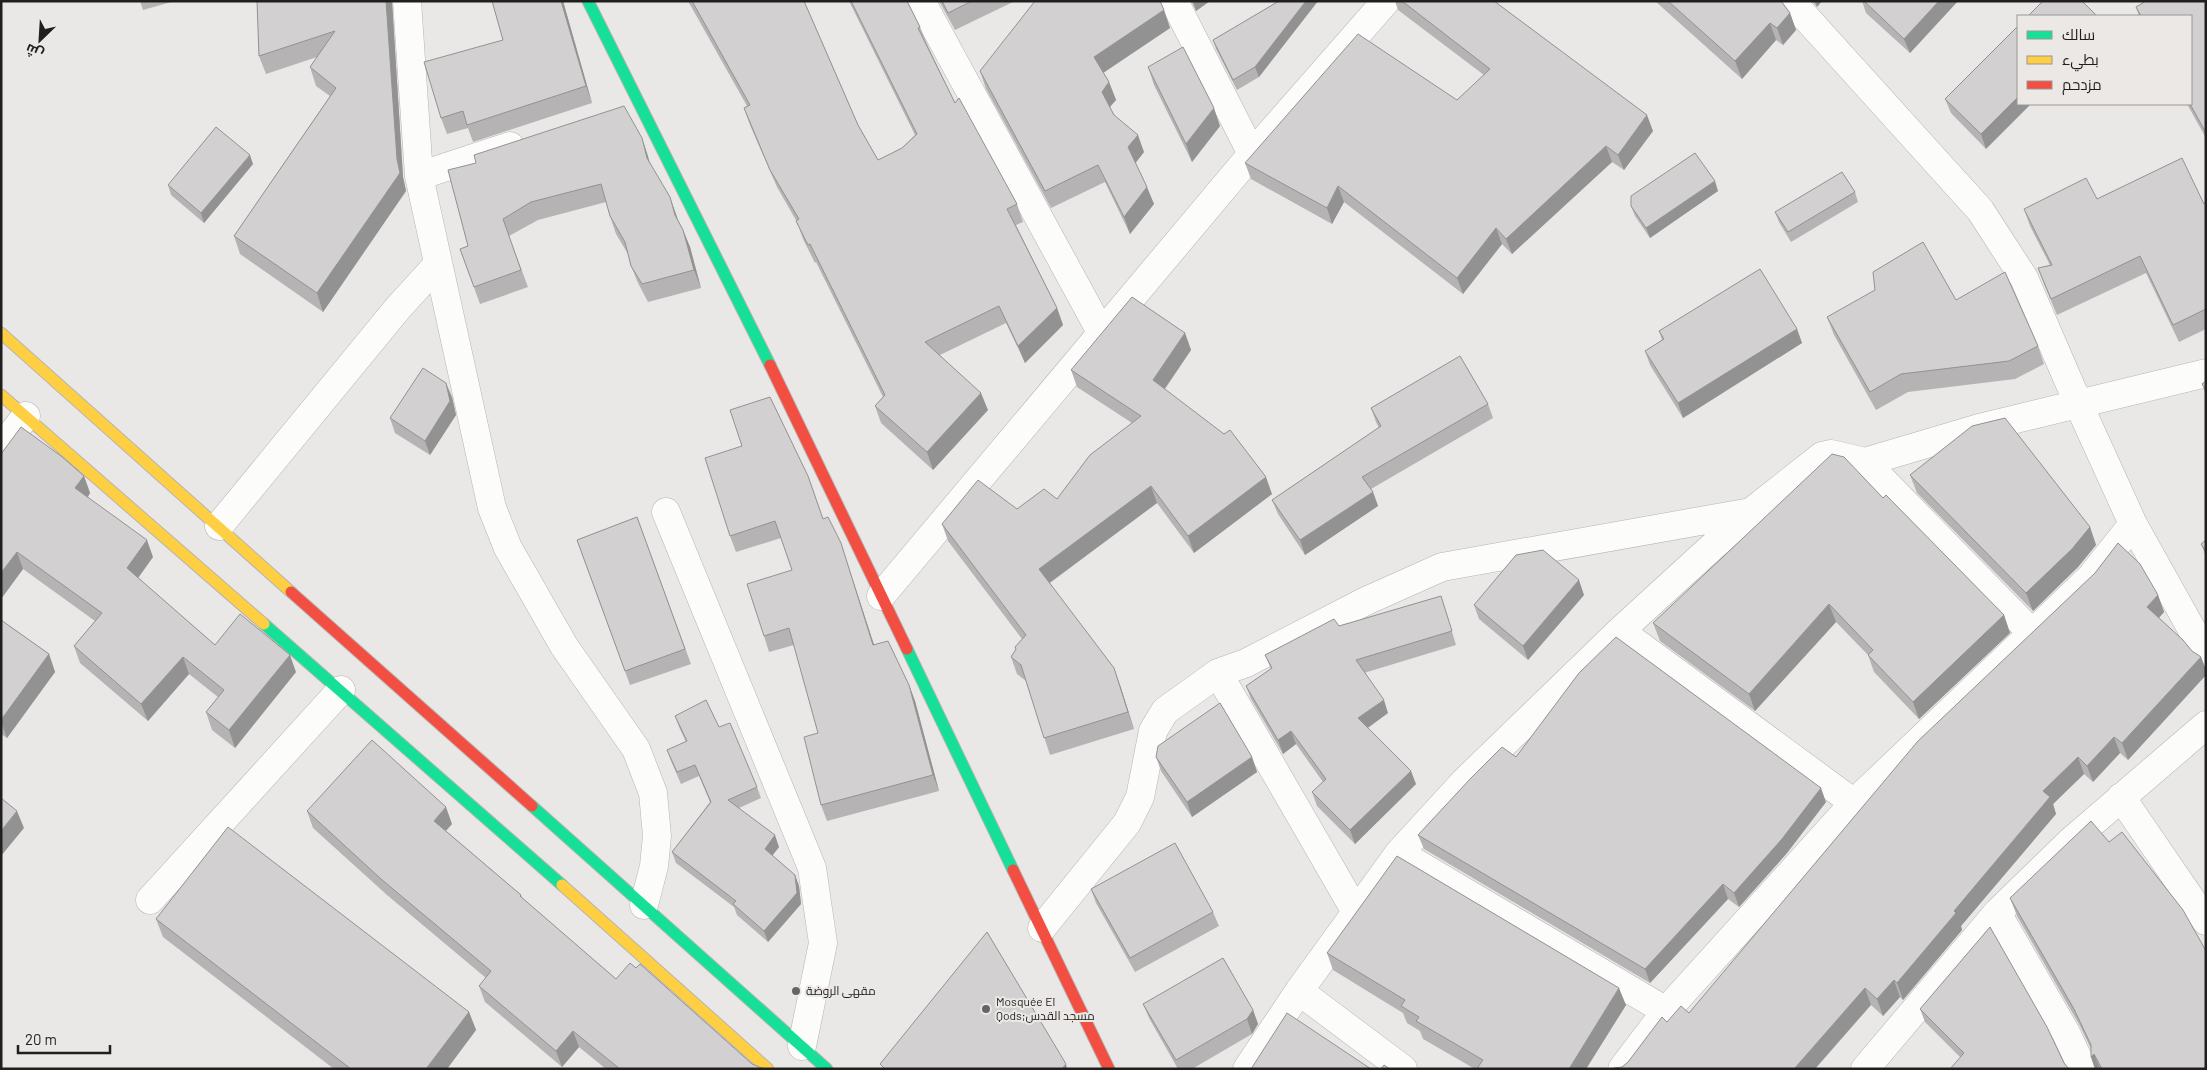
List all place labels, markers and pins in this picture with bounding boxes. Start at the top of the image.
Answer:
place label: مقهى الروضة [806,983,876,998]
marker: مقهى الروضة [790,985,802,997]
place label: Mosquée El Qods;مسجد القدس [996,994,1095,1023]
marker: Mosquée El Qods;مسجد القدس [980,1003,992,1015]

